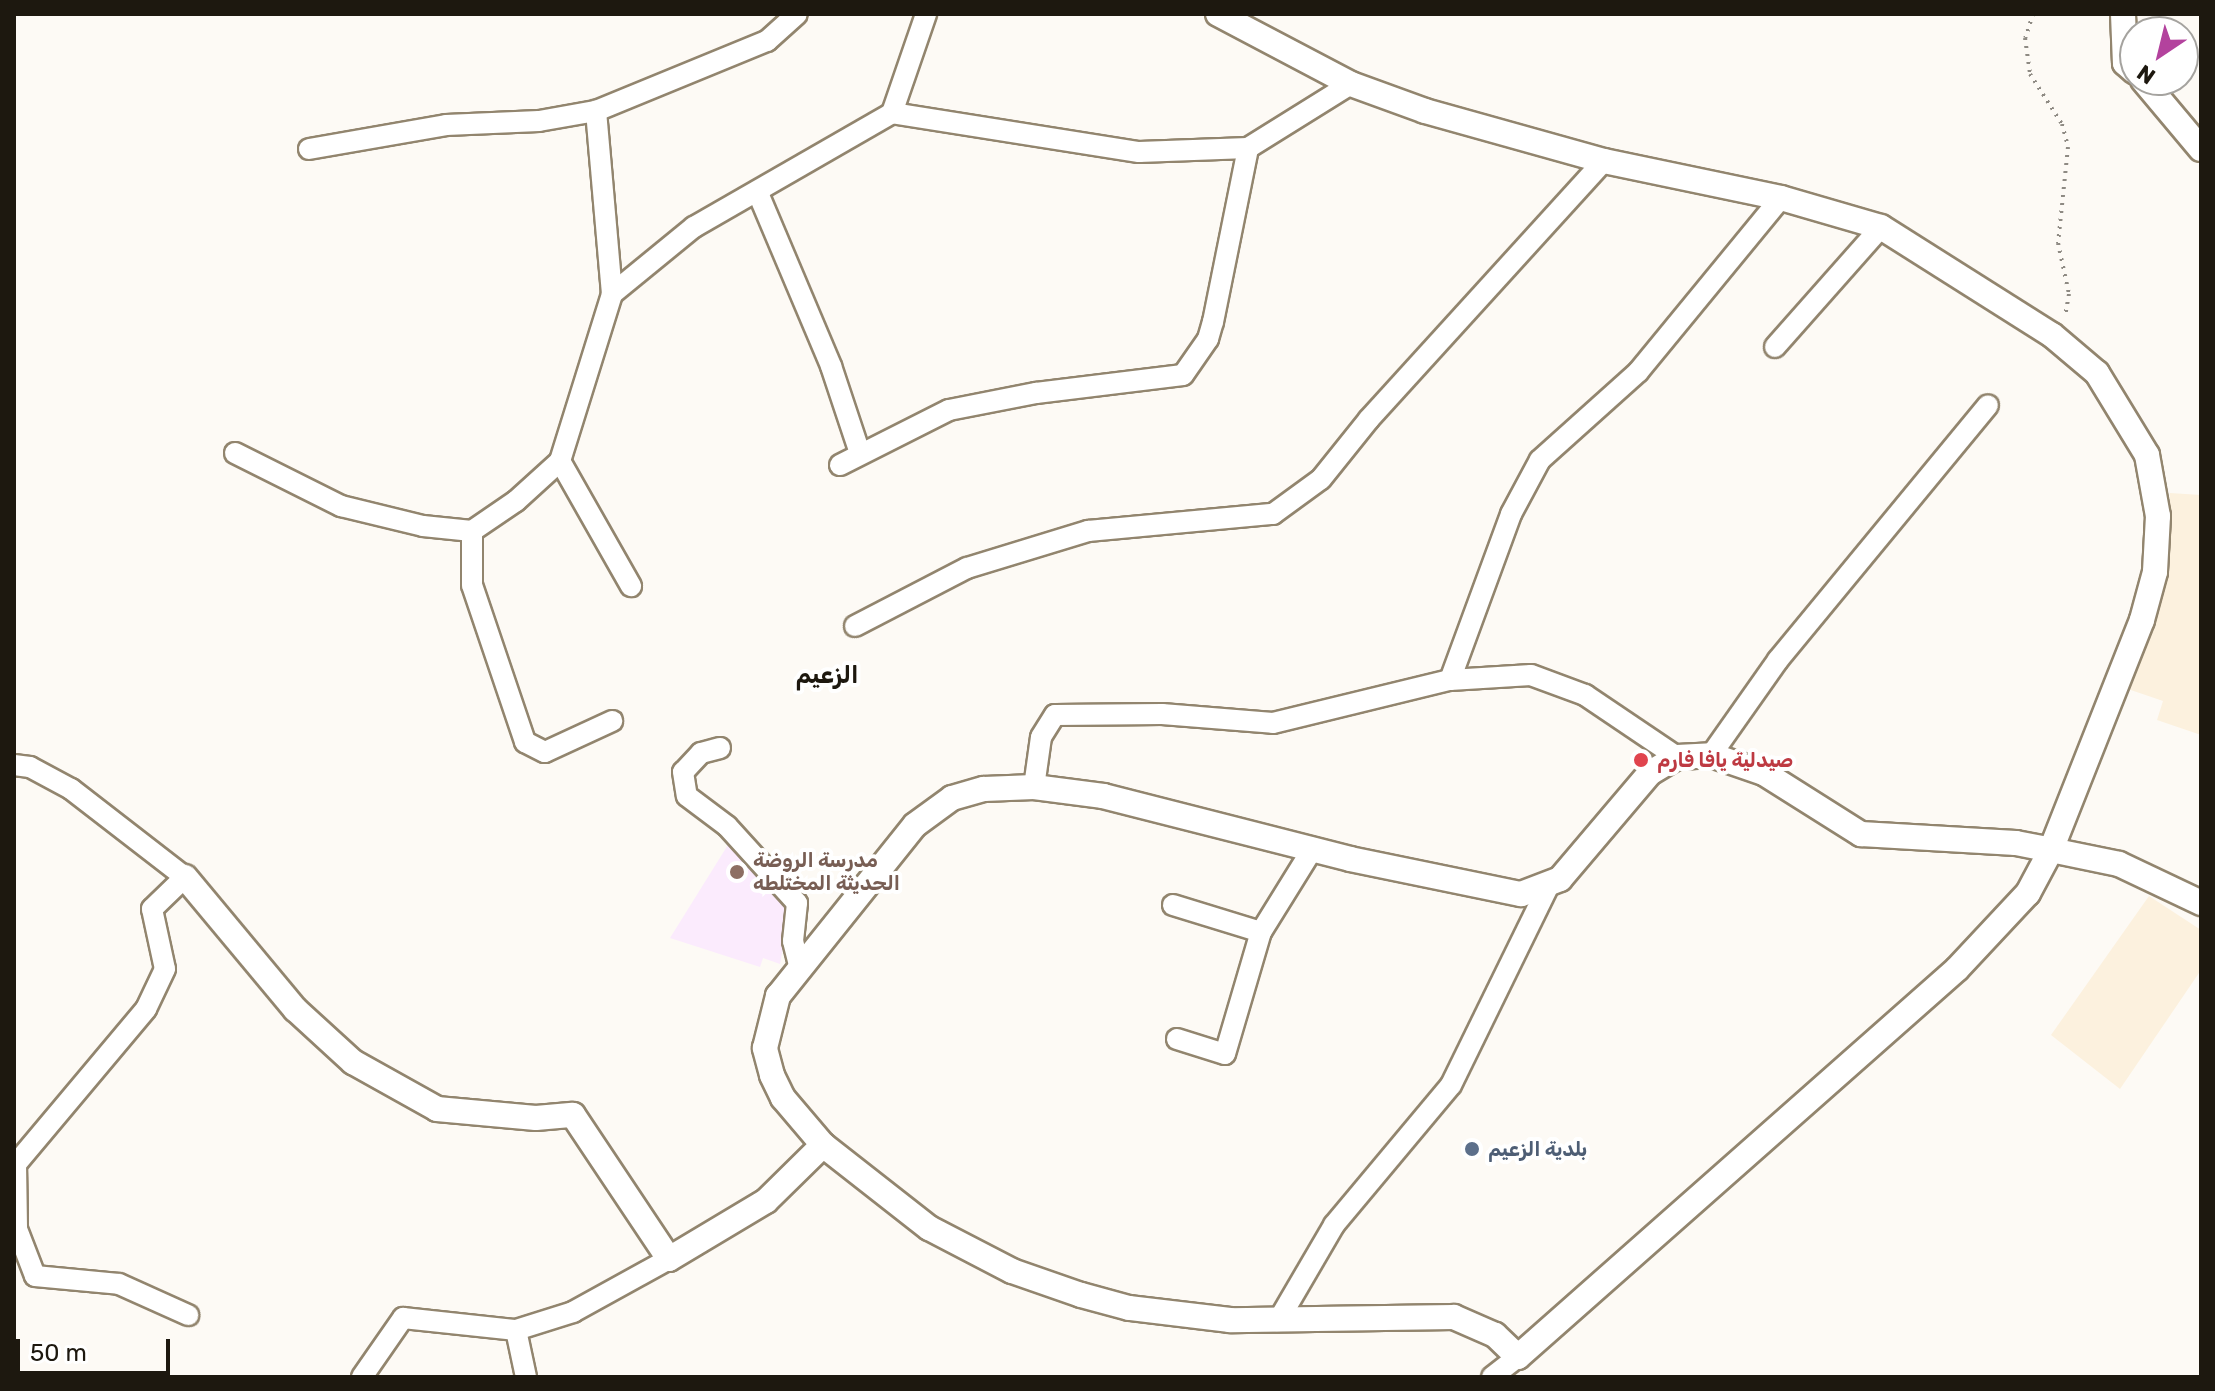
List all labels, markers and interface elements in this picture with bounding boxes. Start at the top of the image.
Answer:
north arrow [2119,16,2199,96]
text: N [2132,59,2160,90]
district label: الزعيم [795,662,859,690]
place label: صيدلية يافا فارم [1657,748,1793,772]
marker: صيدلية يافا فارم [1632,751,1650,769]
place label: مدرسة الروضة الحديثة المختلطه [753,848,900,895]
marker: مدرسة الروضة الحديثة المختلطه [728,863,746,881]
place label: بلدية الزعيم [1488,1137,1587,1161]
marker: بلدية الزعيم [1463,1140,1481,1158]
scale bar [20,1323,174,1373]
text: 50 m [30,1339,87,1367]

